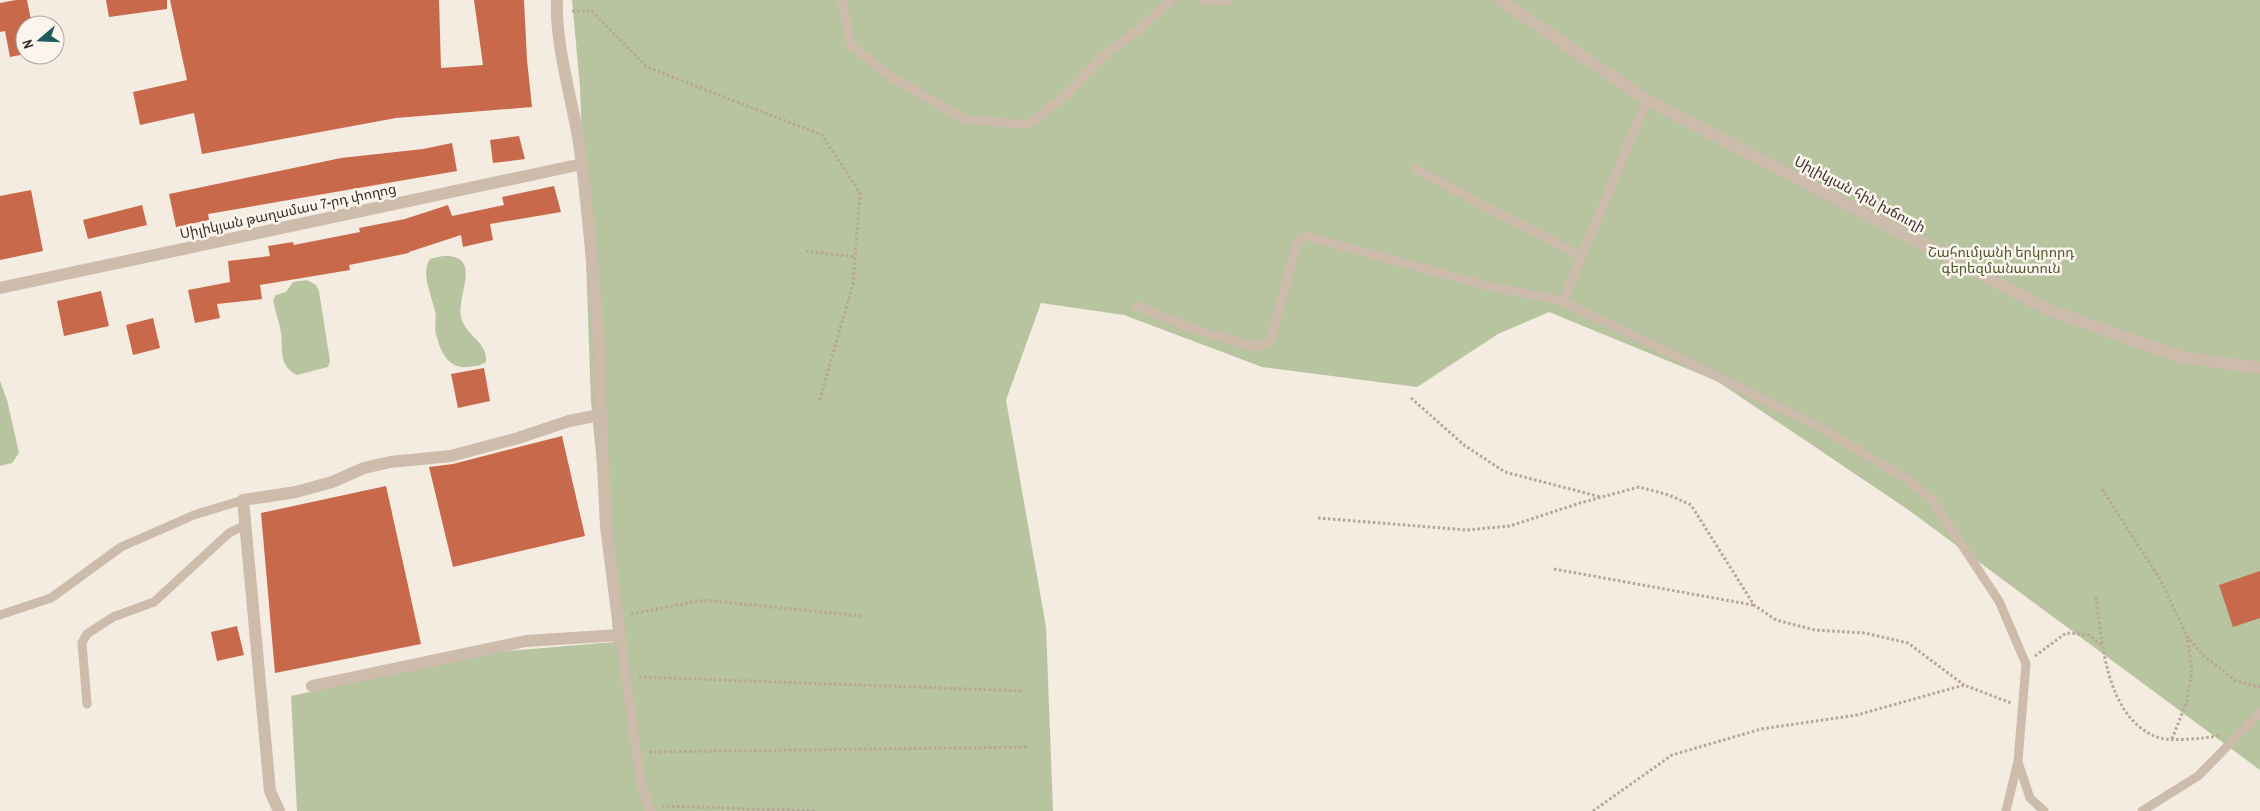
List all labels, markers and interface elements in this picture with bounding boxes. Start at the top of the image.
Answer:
north arrow [15,15,65,65]
text: N [18,37,38,51]
street label: Սիլիկյան հին խճուղի [1791,152,1929,236]
street label: Սիլիկյան թաղամաս 7-րդ փողոց [178,179,398,243]
park label: Շահումյանի երկրորդ գերեզմանատուն [1928,243,2074,277]

